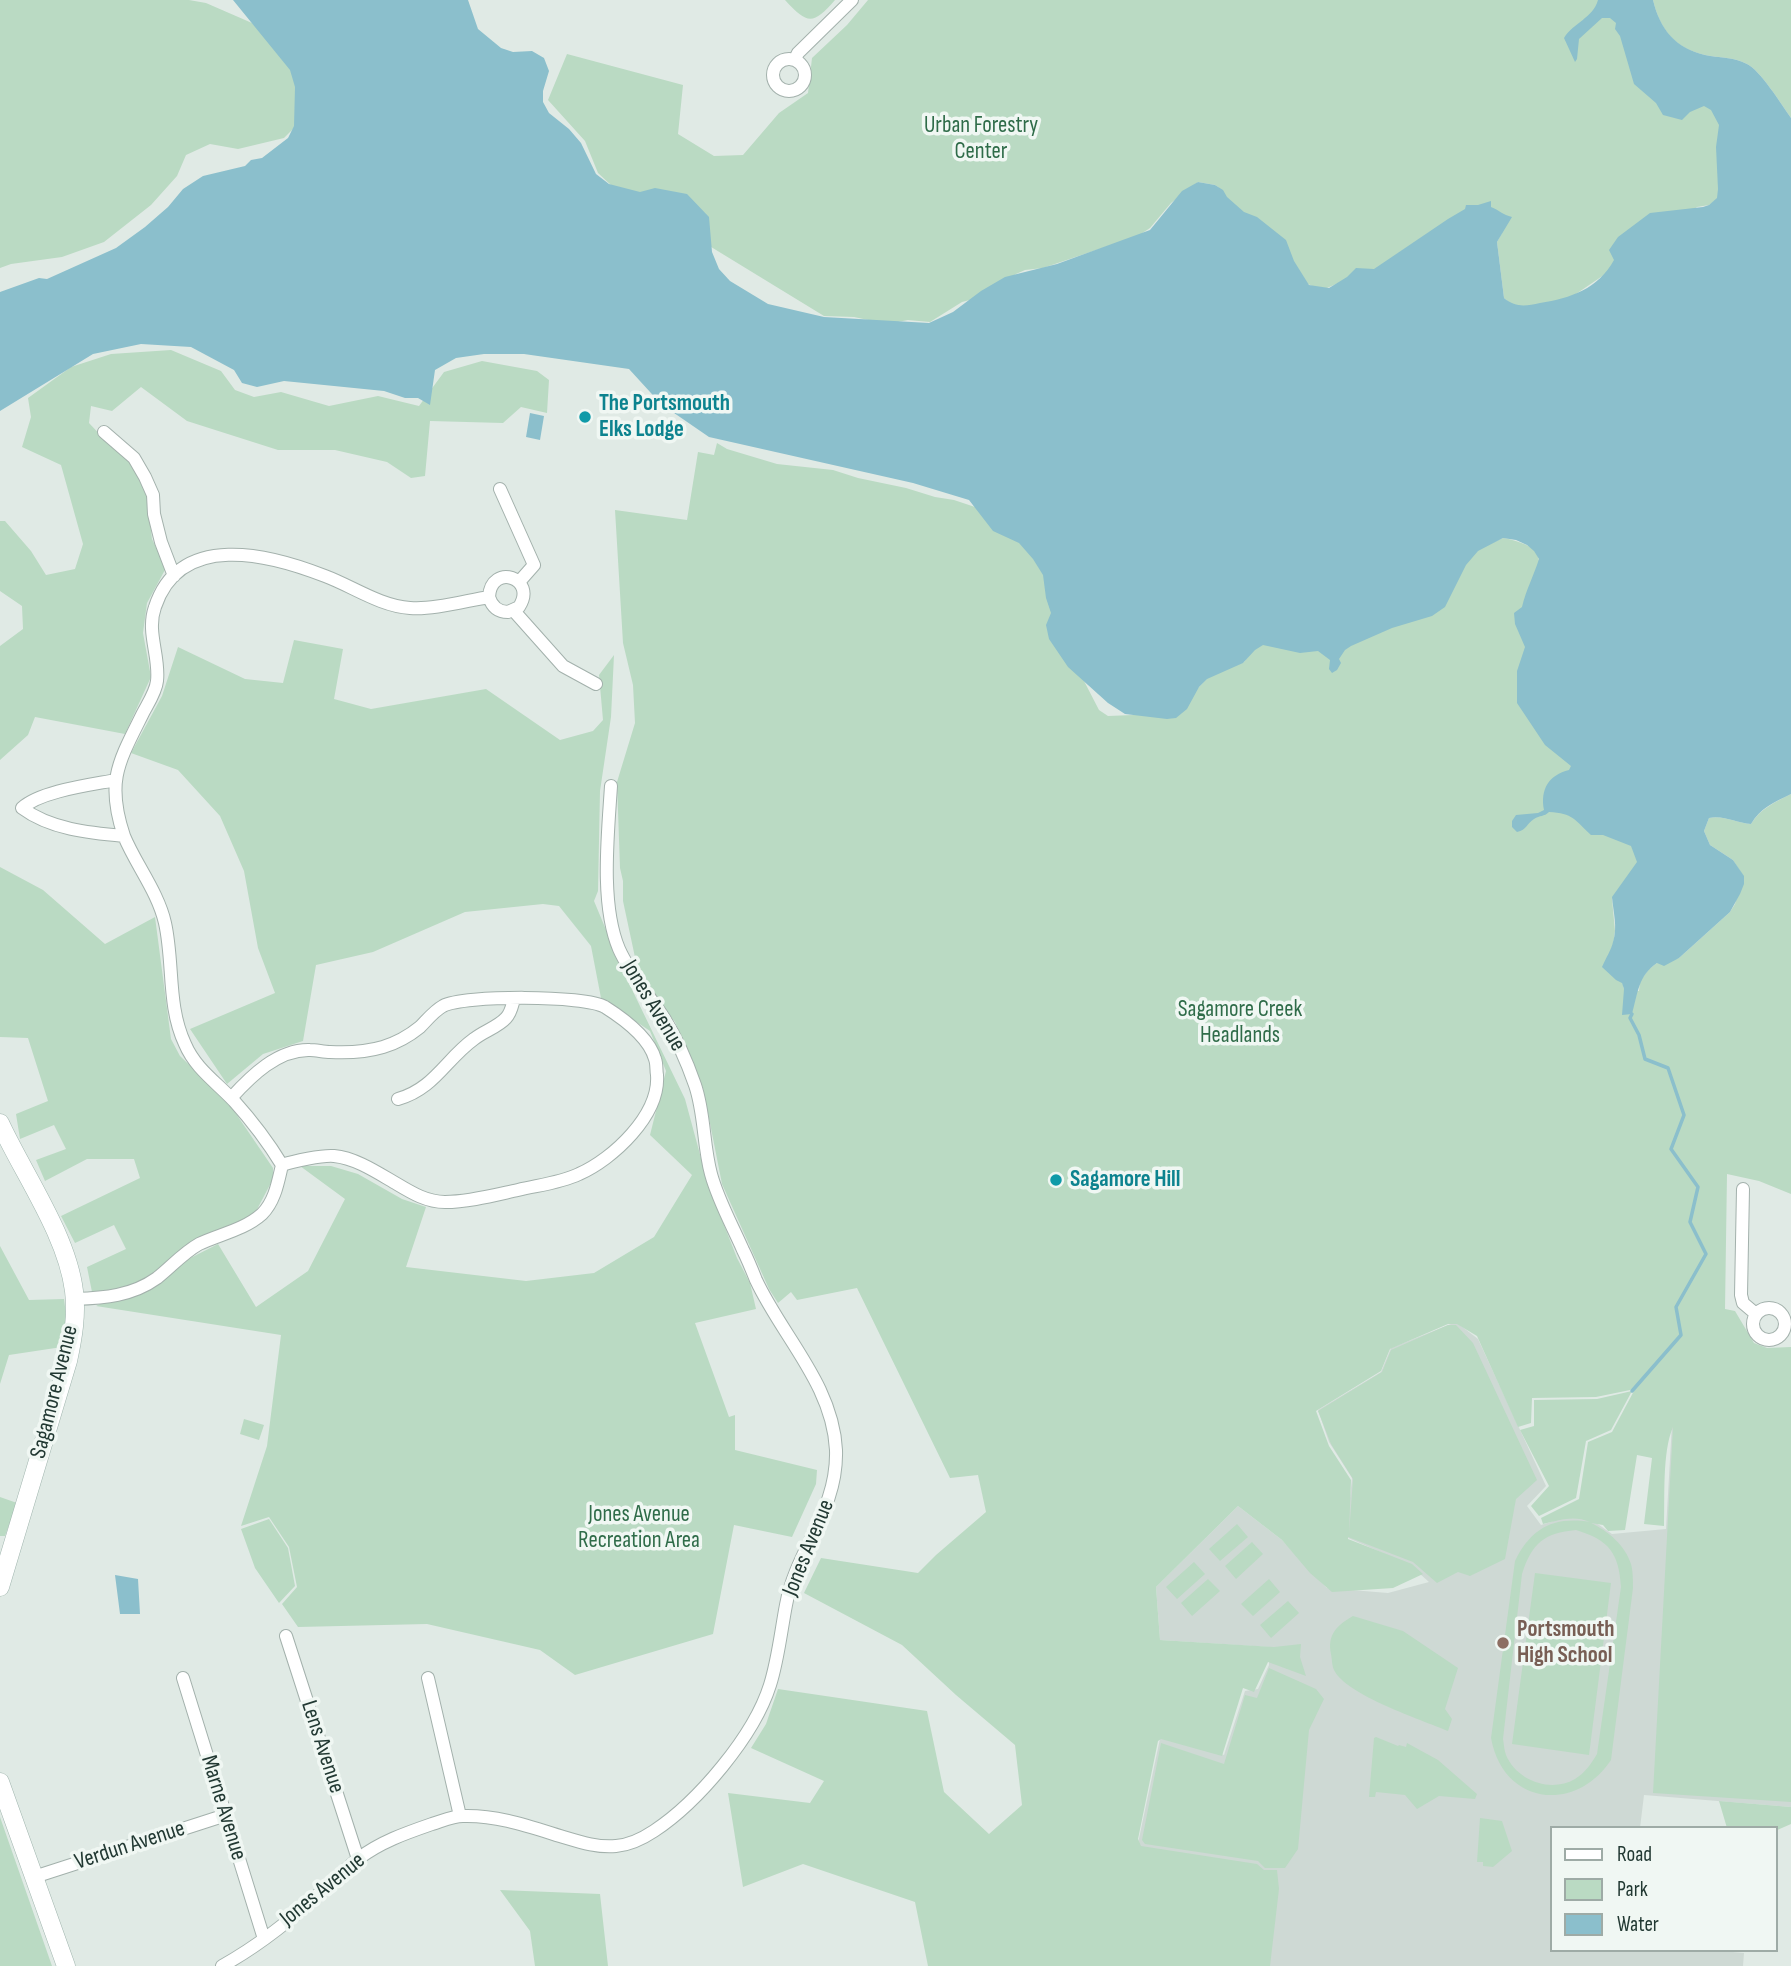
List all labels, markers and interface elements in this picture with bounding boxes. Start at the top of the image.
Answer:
park label: Urban Forestry Center [924,112,1038,166]
place label: The Portsmouth Elks Lodge [599,390,730,444]
marker: The Portsmouth Elks Lodge [577,409,593,425]
street label: Jones Avenue [615,955,691,1057]
park label: Sagamore Creek Headlands [1178,996,1302,1050]
place label: Sagamore Hill [1070,1166,1180,1194]
marker: Sagamore Hill [1048,1172,1064,1188]
street label: Sagamore Avenue [25,1323,85,1461]
street label: Jones Avenue [777,1496,841,1600]
park label: Jones Avenue Recreation Area [578,1501,700,1555]
place label: Portsmouth High School [1517,1616,1614,1670]
marker: Portsmouth High School [1495,1635,1511,1651]
street label: Lens Avenue [294,1697,350,1797]
street label: Marne Avenue [194,1752,252,1864]
street label: Verdun Avenue [71,1815,189,1877]
legend [1550,1826,1777,1952]
text: Road [1617,1842,1652,1867]
street label: Jones Avenue [275,1847,371,1933]
text: Park [1617,1877,1648,1902]
text: Water [1617,1912,1659,1937]

